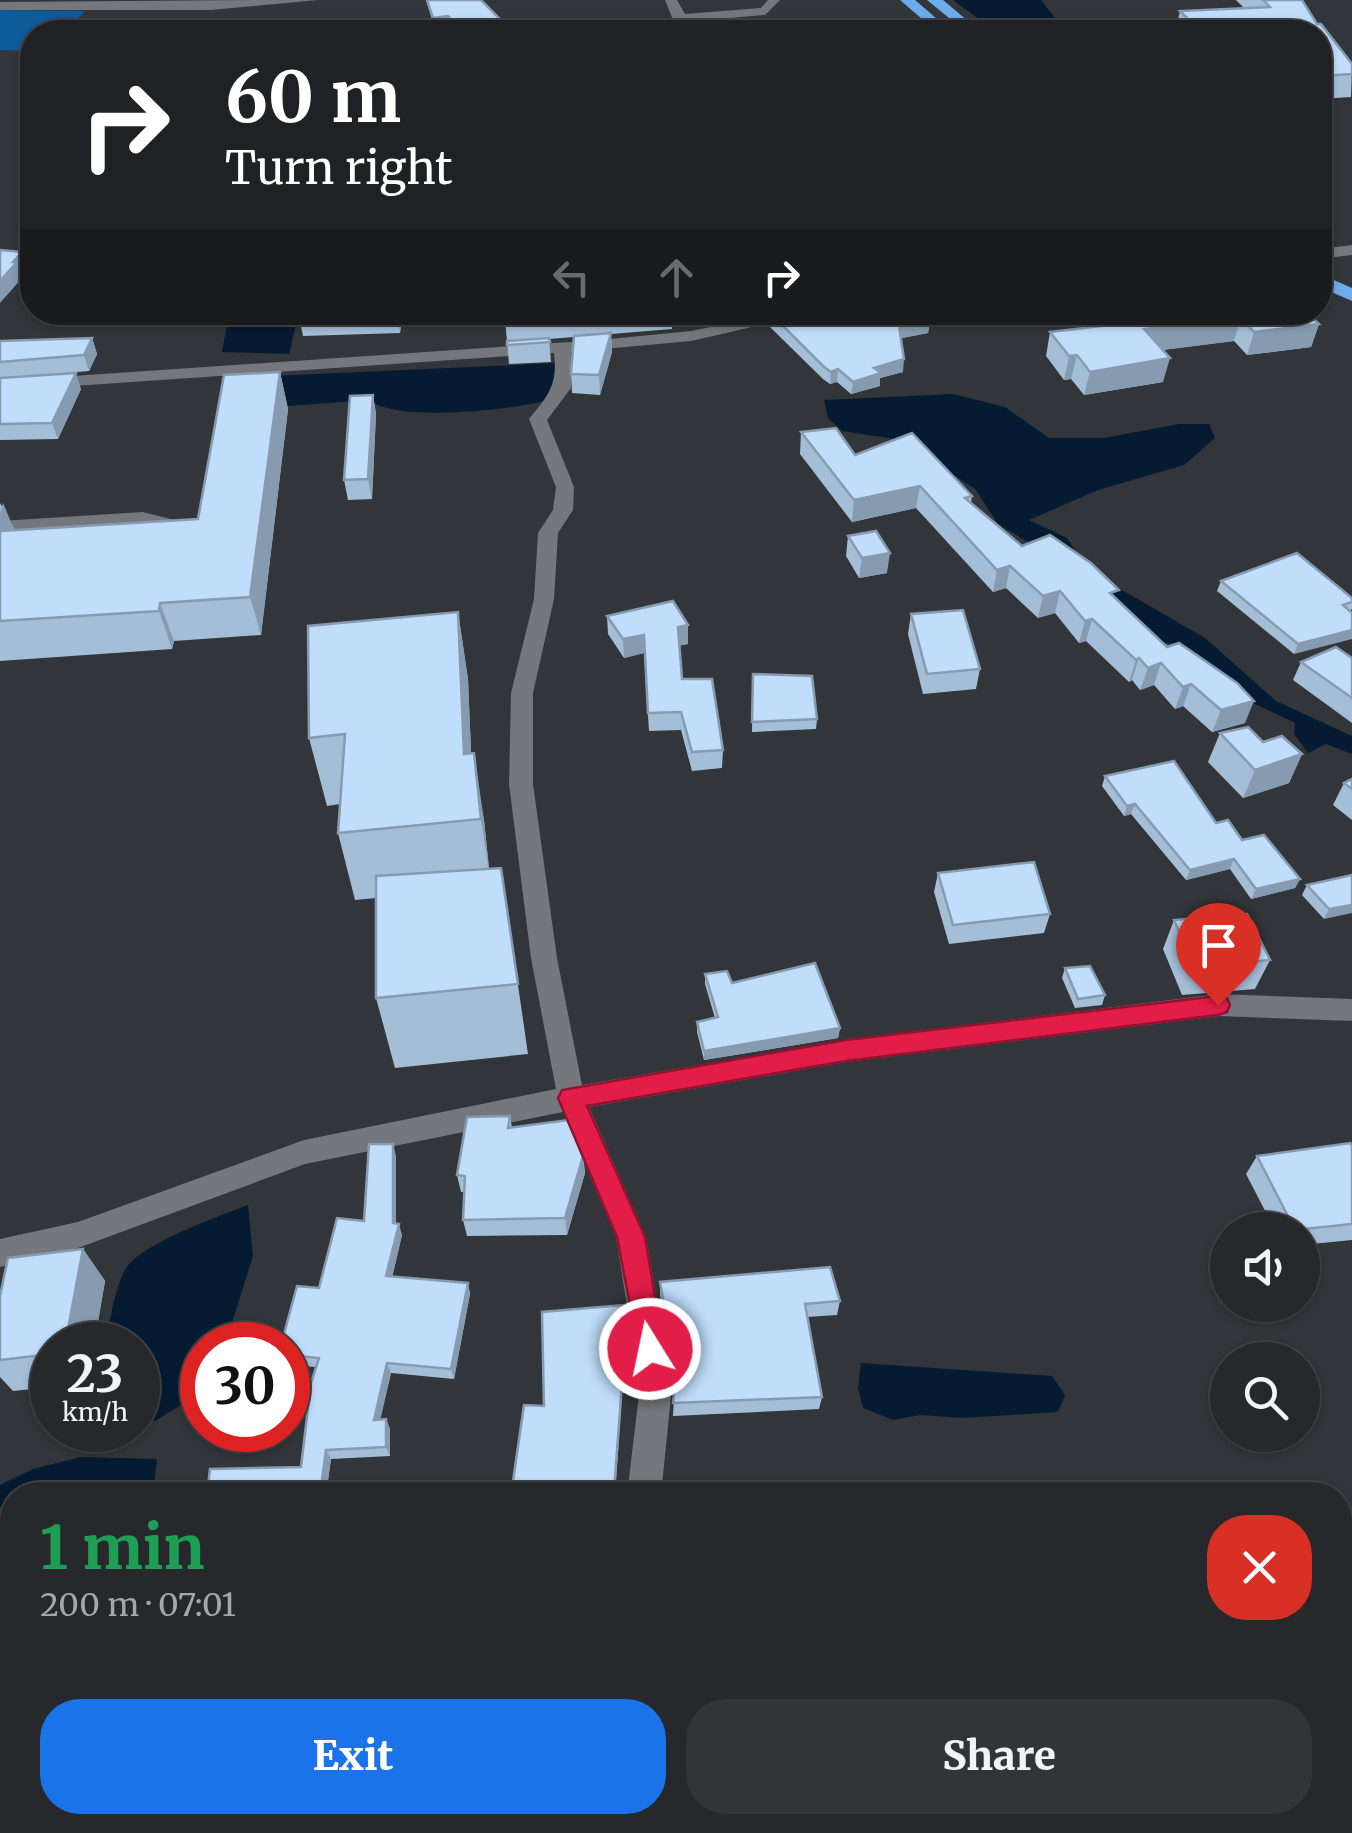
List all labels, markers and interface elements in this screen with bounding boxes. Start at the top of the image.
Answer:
text: 60 m [225,53,401,141]
icon: right [60,60,190,190]
text: Turn right [225,140,453,196]
icon: left [544,250,599,305]
icon: ahead [649,250,704,305]
icon: right [754,250,809,305]
pin [1176,903,1261,1006]
icon: arrive [1191,918,1246,973]
map controls [1210,1212,1320,1452]
button: sound [1210,1212,1320,1322]
position arrow [598,1297,702,1401]
speed limit sign: 30 [180,1322,310,1452]
button: search [1210,1342,1320,1452]
text: 23 [67,1343,123,1406]
text: km/h [62,1396,128,1428]
text: 1 min [40,1510,204,1585]
button: close [1207,1515,1312,1620]
text: 200 m · 07:01 [40,1585,236,1625]
button: Exit [40,1699,666,1814]
button: Share [686,1699,1312,1814]

